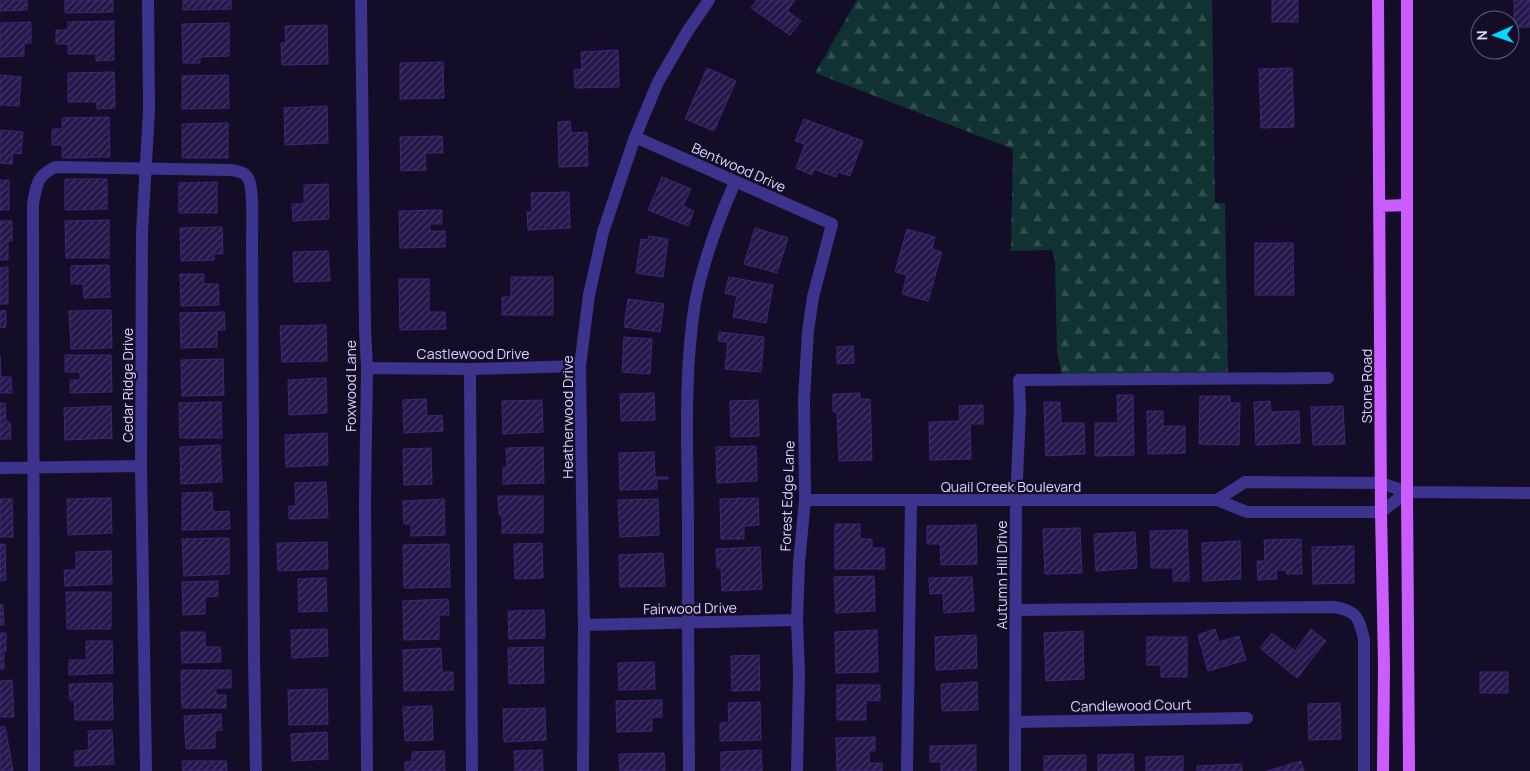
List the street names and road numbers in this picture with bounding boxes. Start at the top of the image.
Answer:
street label: Bentwood Drive [689,138,789,196]
street label: Cedar Ridge Drive [118,328,137,442]
street label: Foxwood Lane [341,340,360,432]
street label: Castlewood Drive [417,344,529,363]
street label: Stone Road [1357,349,1376,423]
street label: Heatherwood Drive [558,355,577,479]
street label: Forest Edge Lane [776,440,798,552]
street label: Quail Creek Boulevard [941,477,1081,496]
street label: Autumn Hill Drive [992,520,1011,630]
street label: Fairwood Drive [643,598,737,618]
street label: Candlewood Court [1070,694,1192,716]

